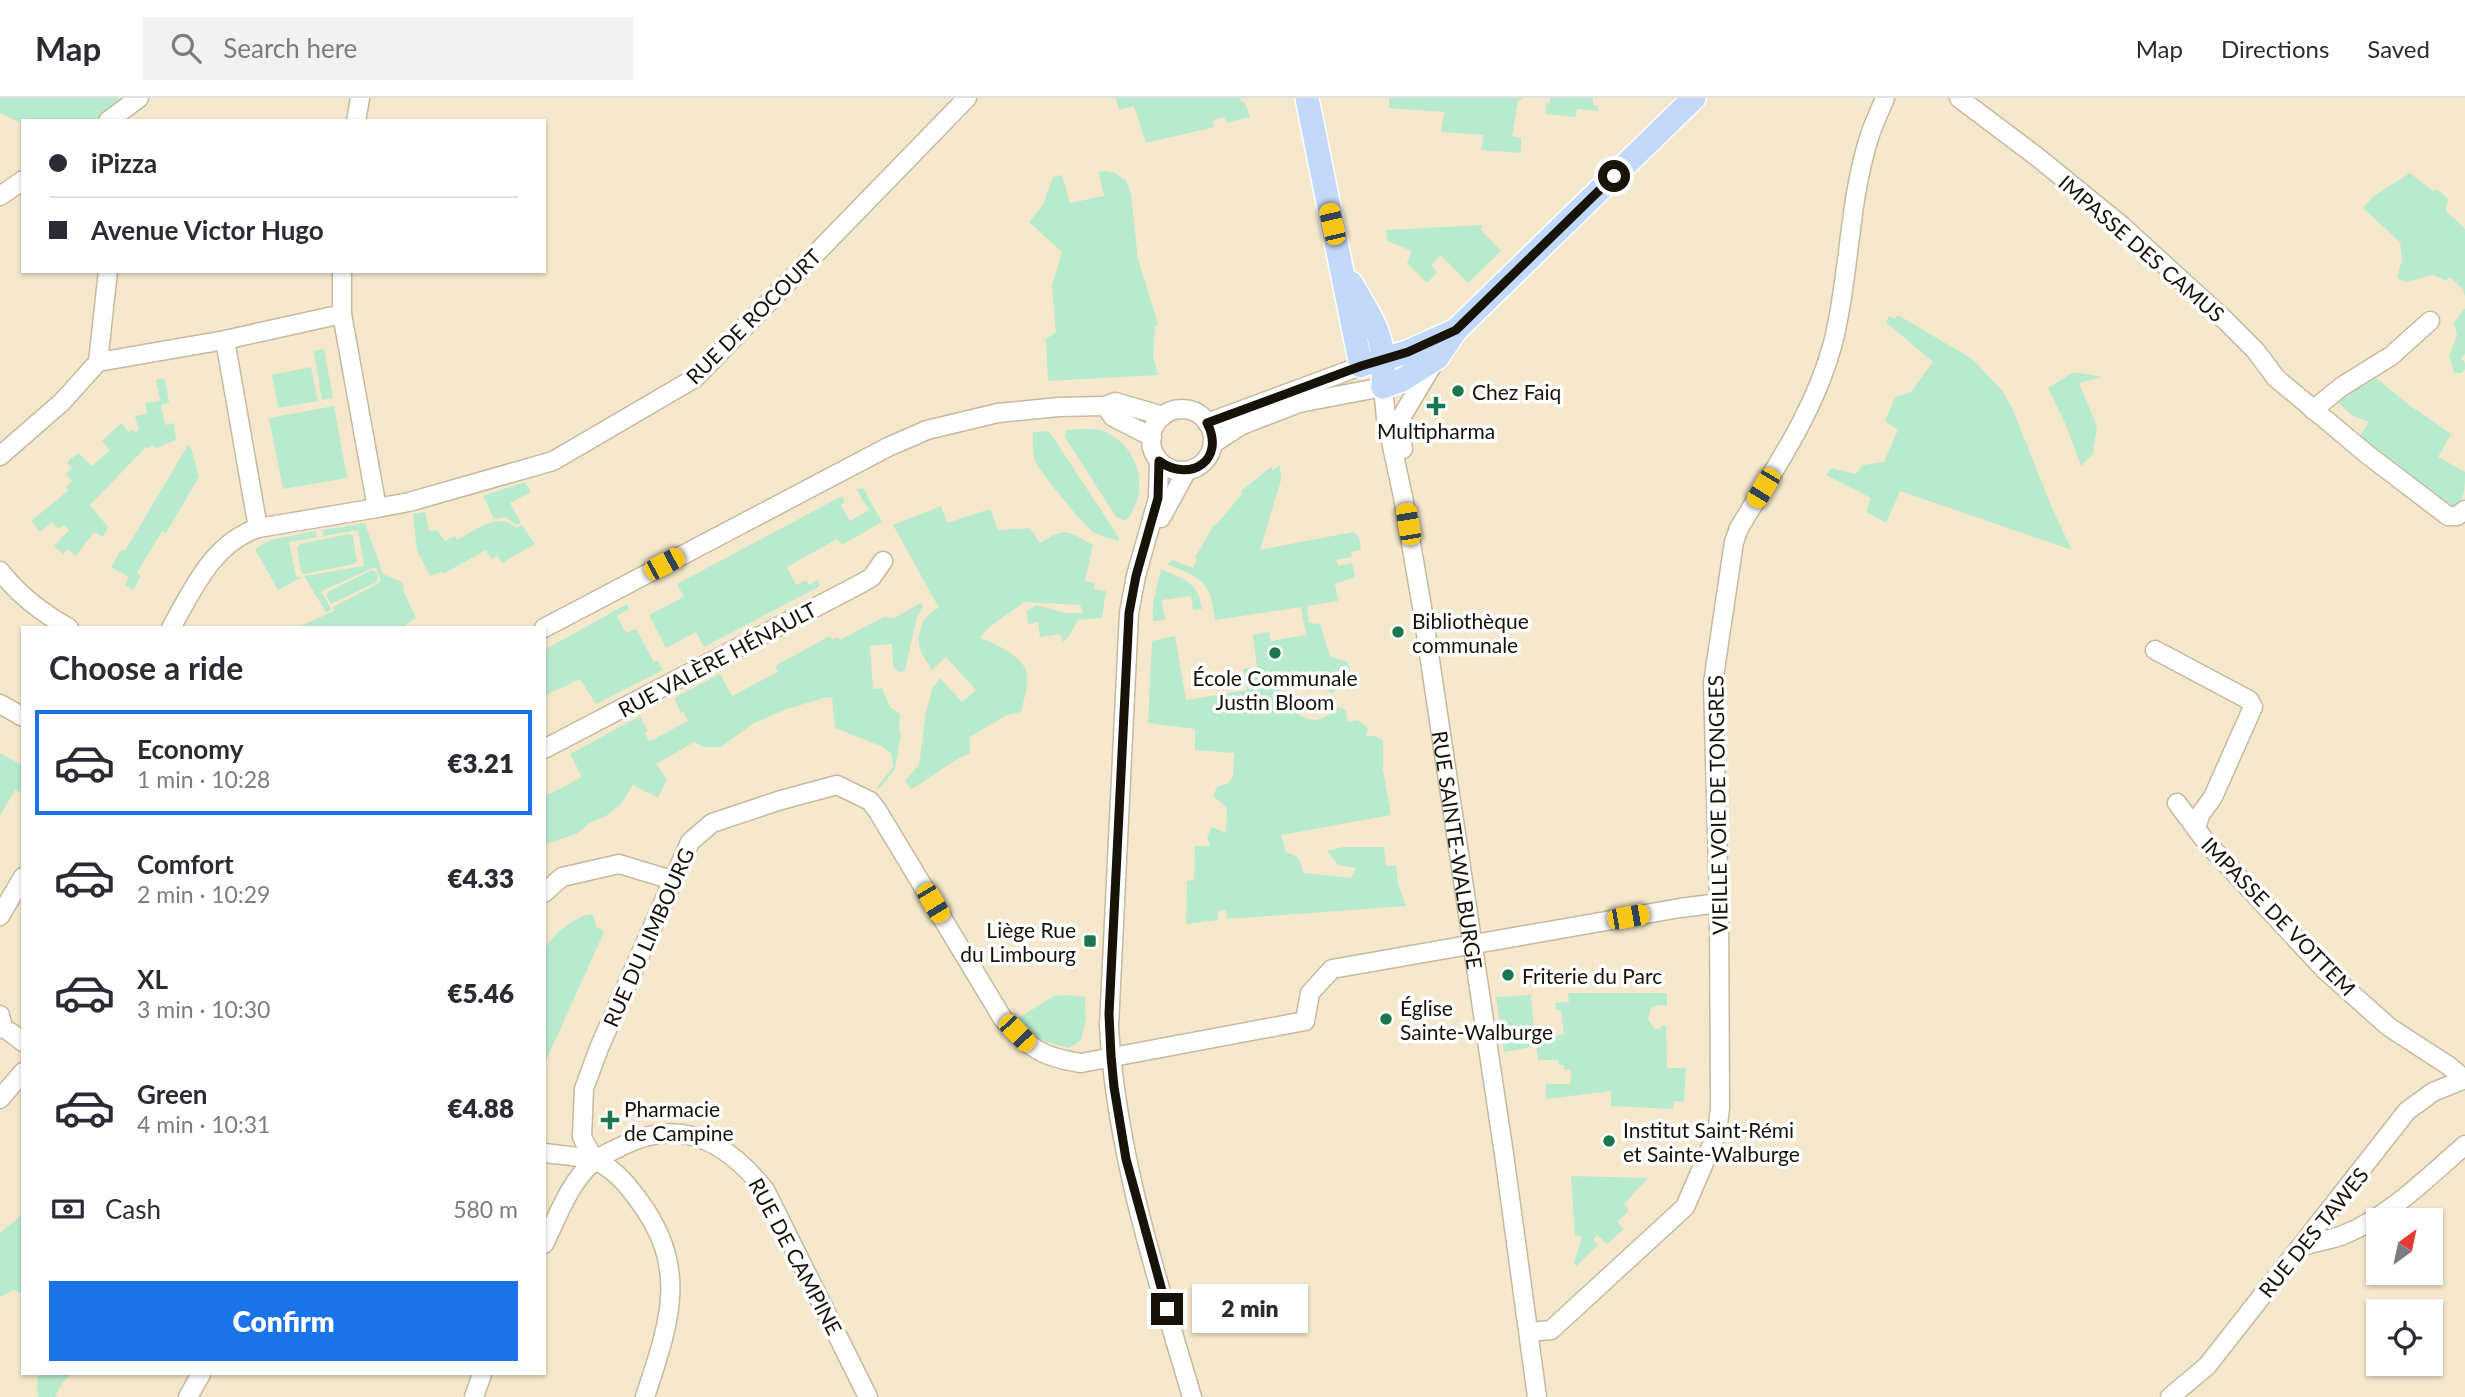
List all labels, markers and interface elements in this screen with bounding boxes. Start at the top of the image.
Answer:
search box [143,17,633,80]
text: Map [35,28,101,68]
icon: search [167,29,205,67]
text: Search here [223,32,357,64]
text: Map [2136,34,2183,63]
text: Directions [2221,34,2329,63]
text: Saved [2367,34,2430,63]
text: iPizza [91,147,157,179]
route start [1598,160,1630,192]
street label: IMPASSE DES CAMUS [2054,169,2230,327]
car [1318,201,1347,247]
text: Avenue Victor Hugo [91,214,324,246]
street label: RUE DE ROCOURT [680,243,826,389]
place label: Chez Faiq [1472,379,1561,404]
marker: Chez Faiq [1450,383,1466,399]
marker: Multipharma [1428,398,1444,414]
place label: Multipharma [1377,418,1495,443]
car [1744,465,1783,511]
car [1395,501,1422,547]
car [641,545,688,583]
street label: RUE VALÈRE HÉNAULT [614,596,821,722]
place label: Bibliothèque communale [1412,608,1529,657]
marker: Bibliothèque communale [1390,624,1406,640]
marker: École Communale Justin Bloom [1267,645,1283,661]
text: Choose a ride [49,648,243,687]
place label: École Communale Justin Bloom [1193,665,1357,714]
street label: VIEILLE VOIE DE TONGRES [1702,675,1732,935]
street label: RUE SAINTE-WALBURGE [1428,729,1489,971]
icon: car [53,731,116,794]
text: Economy [137,733,243,765]
text: €3.21 [447,747,514,779]
text: 1 min · 10:28 [137,765,270,793]
street label: IMPASSE DE VOTTEM [2197,832,2361,1000]
street label: RUE DU LIMBOURG [597,844,699,1030]
icon: car [53,846,116,909]
text: Comfort [137,848,234,880]
text: €4.33 [447,862,514,894]
text: 2 min · 10:29 [137,880,270,908]
car [914,880,953,926]
car [1606,903,1651,931]
place label: Liège Rue du Limbourg [960,917,1076,966]
marker: Liège Rue du Limbourg [1082,933,1098,949]
icon: car [53,961,116,1024]
text: XL [137,963,168,995]
place label: Friterie du Parc [1522,963,1662,988]
marker: Friterie du Parc [1500,967,1516,983]
text: €5.46 [447,977,514,1009]
text: 3 min · 10:30 [137,995,270,1023]
place label: Église Sainte-Walburge [1400,995,1553,1044]
car [995,1011,1040,1055]
marker: Église Sainte-Walburge [1378,1011,1394,1027]
icon: car [53,1076,116,1139]
text: Green [137,1078,207,1110]
text: €4.88 [447,1092,514,1124]
place label: Pharmacie de Campine [624,1096,734,1145]
text: 4 min · 10:31 [137,1110,270,1138]
marker: Pharmacie de Campine [602,1112,618,1128]
place label: Institut Saint-Rémi et Sainte-Walburge [1623,1117,1800,1166]
marker: Institut Saint-Rémi et Sainte-Walburge [1601,1133,1617,1149]
street label: RUE DES TAWES [2253,1162,2373,1302]
street label: RUE DE CAMPINE [744,1173,848,1339]
icon: cash [49,1190,87,1228]
text: Cash [105,1193,161,1225]
text: 580 m [453,1195,518,1223]
north arrow [2366,1208,2443,1284]
map controls [2366,1208,2443,1376]
button: Confirm [49,1281,518,1361]
callout: 2 min [1192,1284,1307,1334]
route end [1151,1293,1183,1325]
text: 2 min [1221,1294,1279,1322]
button: locate [2366,1299,2443,1376]

